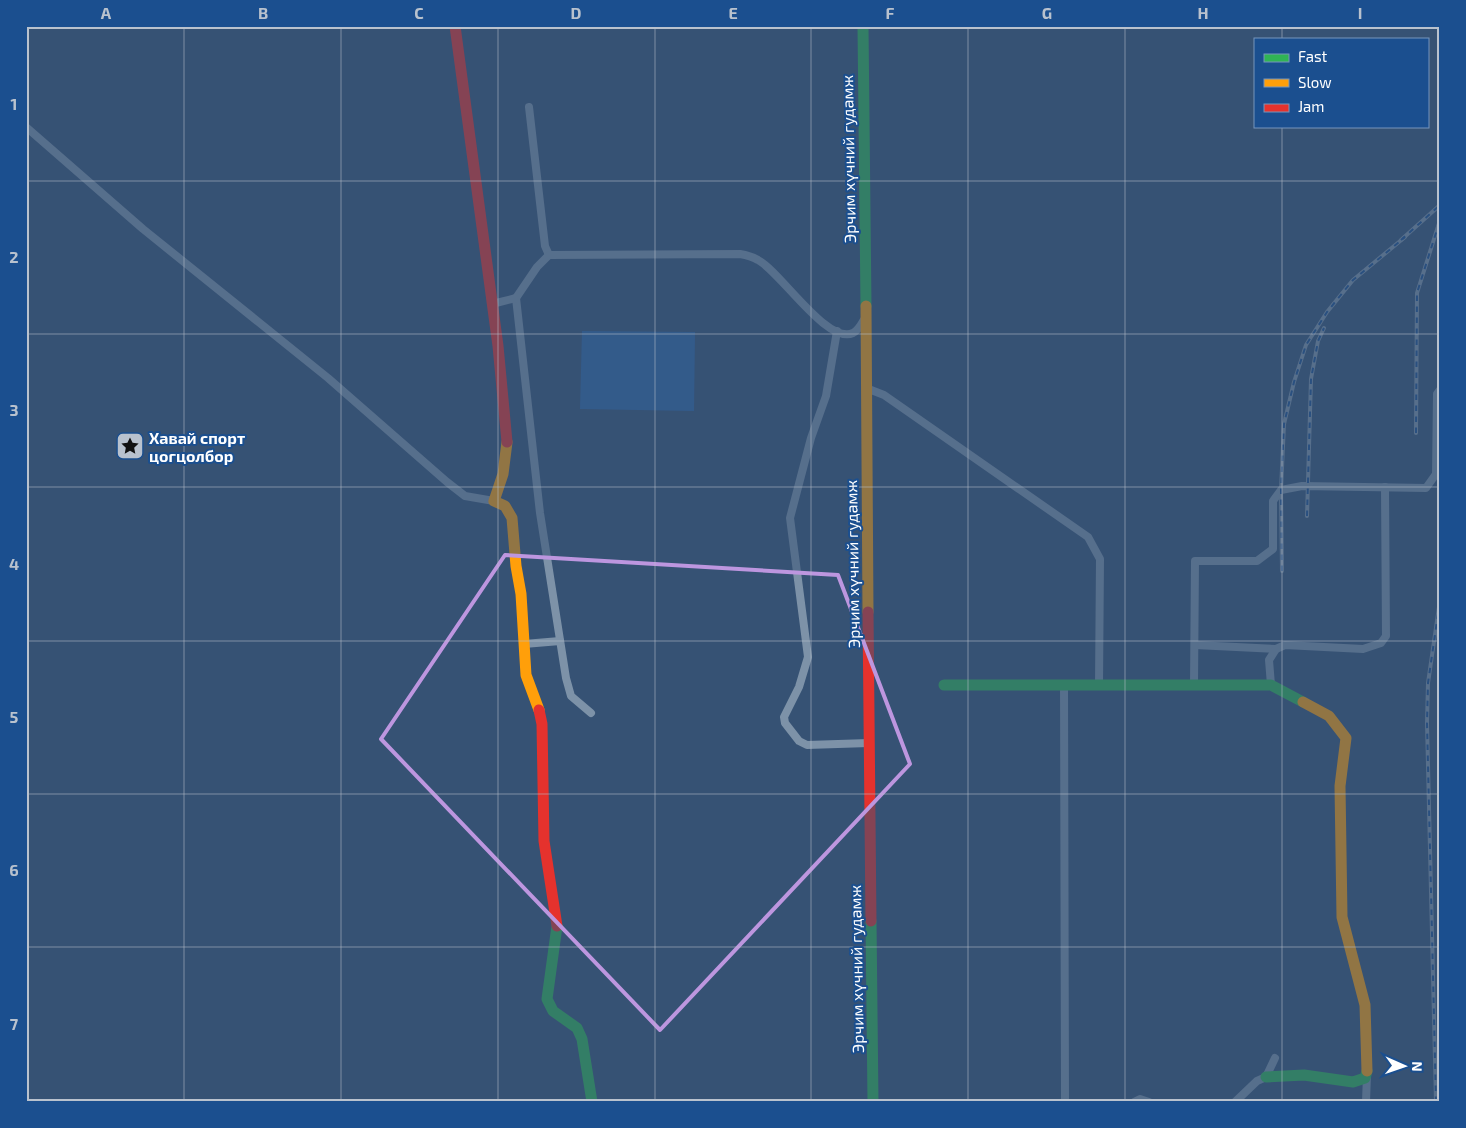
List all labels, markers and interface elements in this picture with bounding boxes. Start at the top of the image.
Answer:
text: A [101,3,112,22]
text: B [258,3,268,22]
text: C [414,3,424,22]
text: D [571,3,582,22]
text: E [728,3,738,22]
text: F [886,3,895,22]
text: G [1042,3,1052,22]
text: H [1197,3,1209,22]
text: I [1358,3,1362,22]
legend [1254,38,1428,128]
text: Fast [1298,47,1328,65]
text: Slow [1298,73,1332,91]
street label: Эрчим хүчний гудамж [837,74,860,243]
text: 1 [11,94,17,113]
text: Jam [1298,97,1324,115]
text: 2 [9,247,19,266]
text: 3 [9,400,19,419]
place label: Хавай спорт цогцолбор [149,428,245,465]
place icon: Хавай спорт цогцолбор [115,431,145,461]
street label: Эрчим хүчний гудамж [841,479,864,648]
text: 4 [9,554,19,573]
text: 5 [10,707,19,726]
text: 6 [9,860,19,879]
street label: Эрчим хүчний гудамж [845,884,868,1053]
text: 7 [10,1014,19,1033]
north arrow [1378,1040,1428,1090]
text: N [1409,1061,1426,1072]

